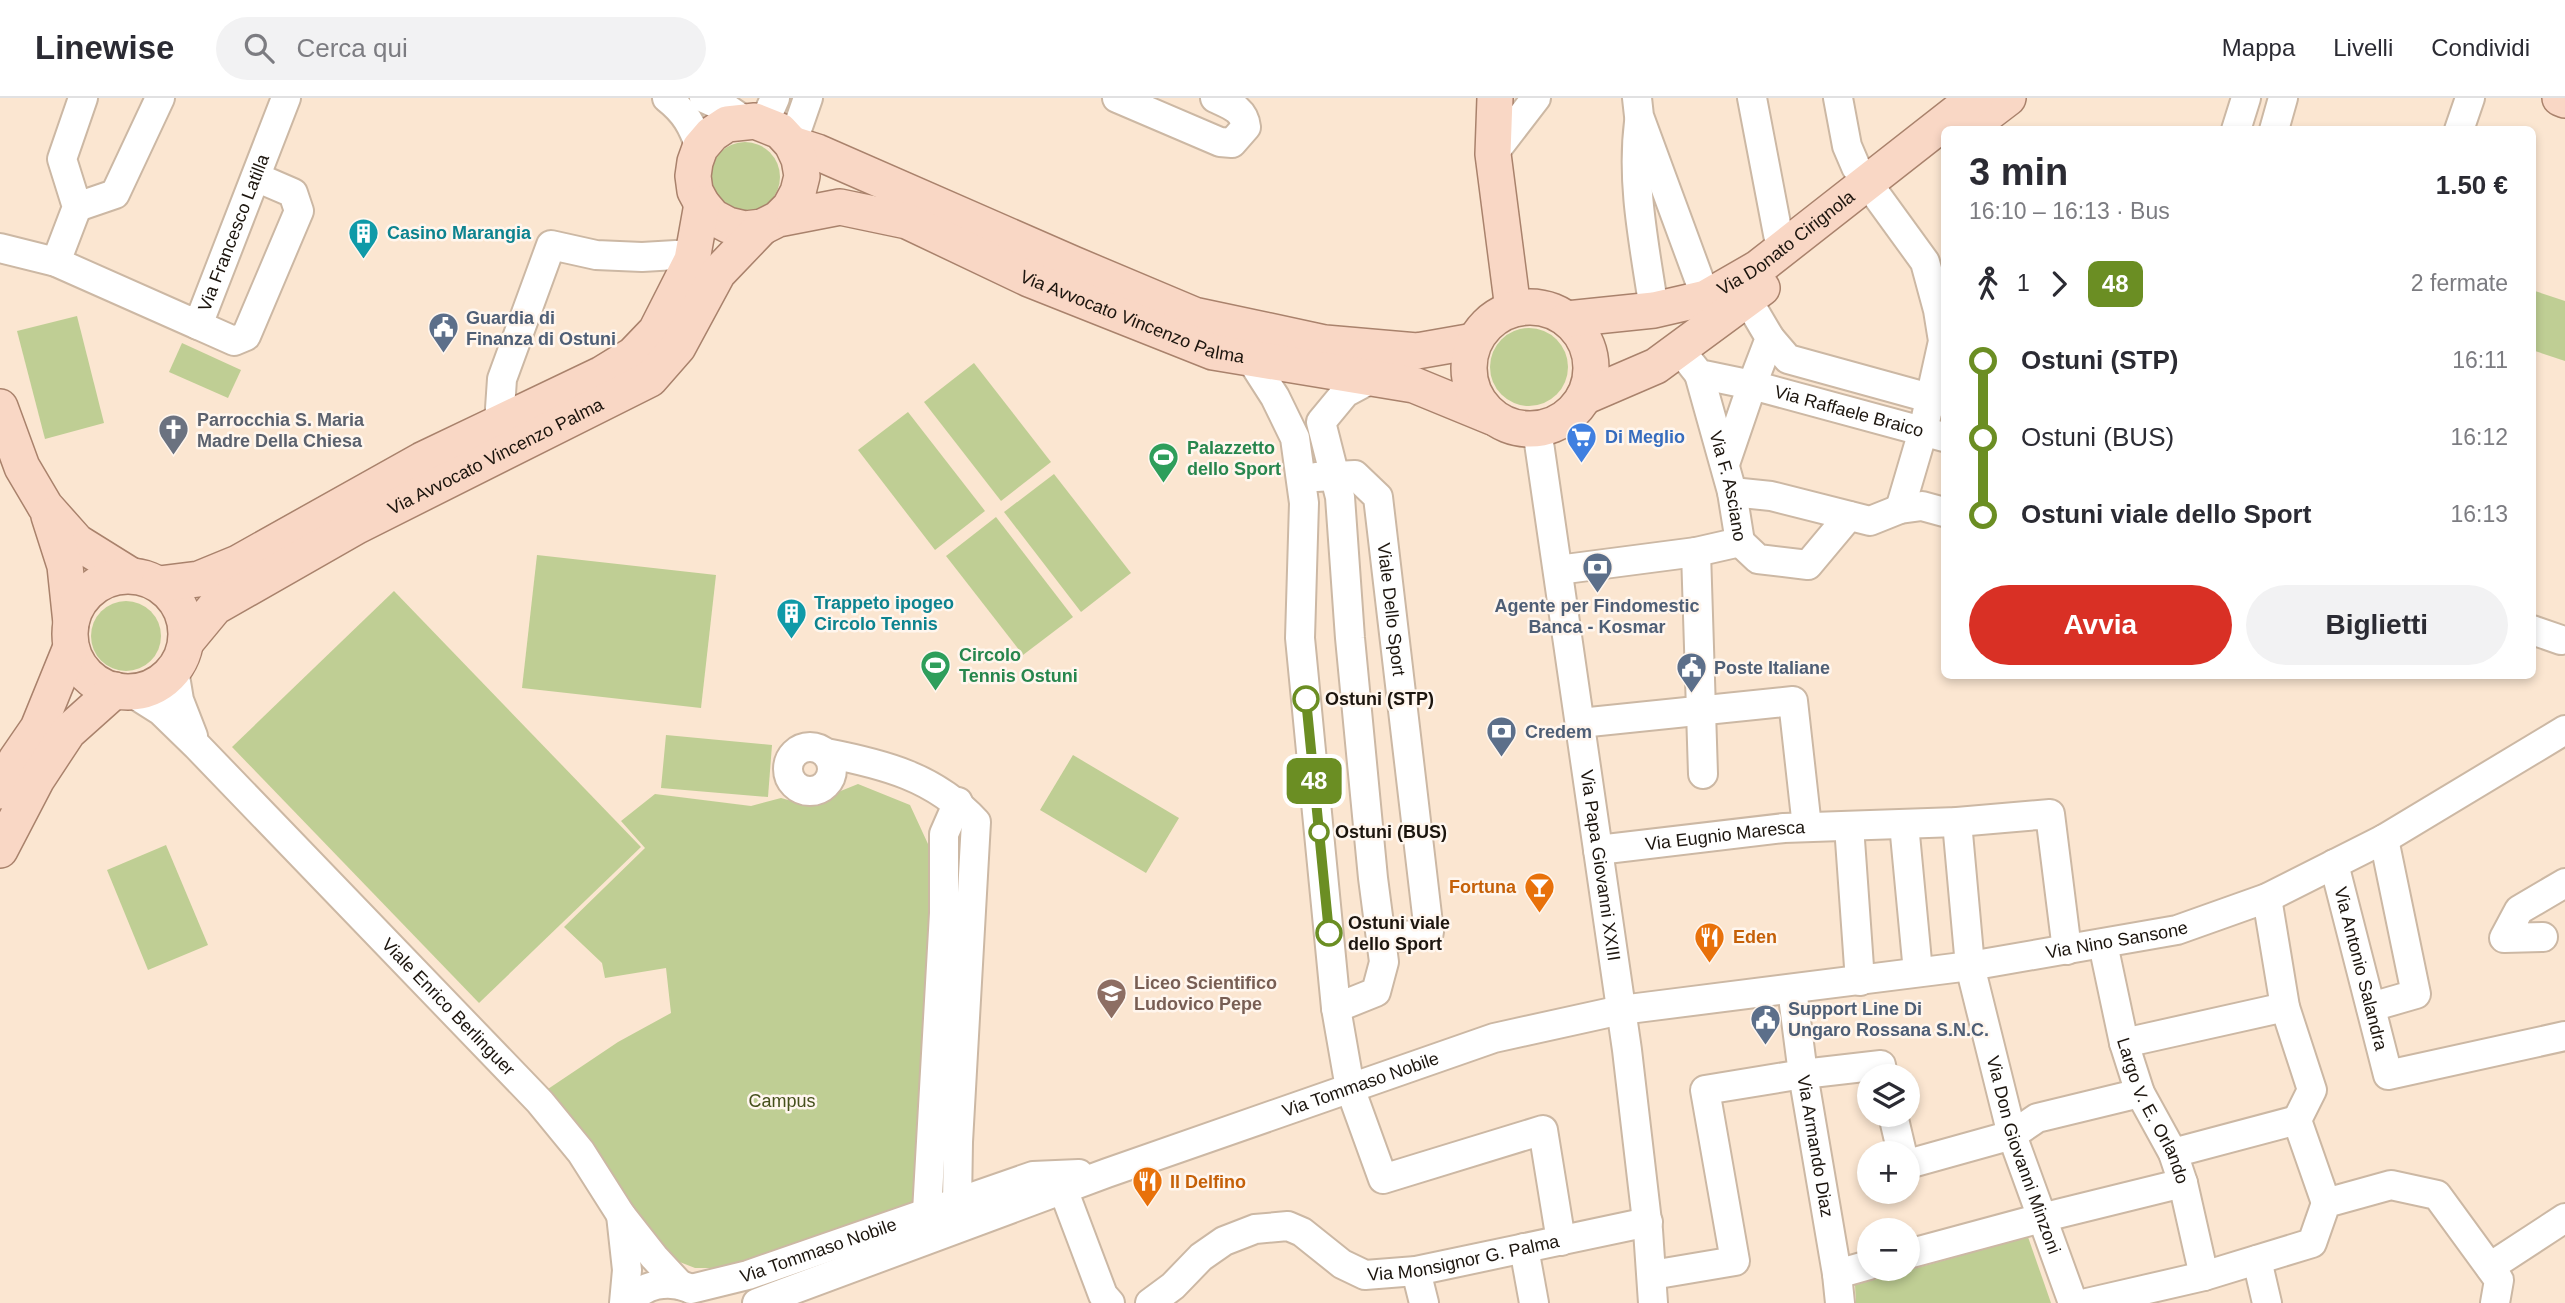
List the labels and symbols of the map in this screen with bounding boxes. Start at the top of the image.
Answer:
street label: Via Francesco Latilla [194,150,274,314]
street label: Via Donato Cirignola [1714,186,1859,299]
building icon: Casino Marangia [347,216,381,260]
place label: Casino Marangia [387,223,532,243]
street label: Via Avvocato Vincenzo Palma [1017,266,1247,367]
place label: Guardia di Finanza di Ostuni [466,308,616,349]
public building icon: Guardia di Finanza di Ostuni [426,311,460,355]
street label: Via Raffaele Braico [1772,382,1926,441]
street label: Via Avvocato Vincenzo Palma [385,394,607,519]
place label: Parrocchia S. Maria Madre Della Chiesa [197,410,365,451]
church icon: Parrocchia S. Maria Madre Della Chiesa [157,413,191,457]
supermarket icon: Di Meglio [1565,420,1599,464]
place label: Di Meglio [1605,427,1685,447]
street label: Via F. Asciano [1705,429,1750,543]
place label: Palazzetto dello Sport [1187,438,1281,479]
sports icon: Palazzetto dello Sport [1147,441,1181,485]
street label: Viale Dello Sport [1373,542,1409,677]
bank icon: Agente per Findomestic Banca - Kosmar [1580,551,1614,595]
place label: Trappeto ipogeo Circolo Tennis [814,593,954,634]
building icon: Trappeto ipogeo Circolo Tennis [774,596,808,640]
place label: Agente per Findomestic Banca - Kosmar [1494,596,1700,637]
place label: Circolo Tennis Ostuni [959,645,1078,686]
sports icon: Circolo Tennis Ostuni [919,648,953,692]
public building icon: Poste Italiane [1674,651,1708,695]
place label: Poste Italiane [1714,658,1830,678]
marker: Ostuni (STP) [1293,686,1319,712]
place label: Ostuni (STP) [1325,689,1434,709]
bank icon: Credem [1485,715,1519,759]
place label: Credem [1525,722,1592,742]
line badge: 48 [1282,758,1346,804]
street label: Via Papa Giovanni XXIII [1577,769,1624,962]
street label: Via Eugnio Maresca [1644,817,1806,854]
marker: Ostuni (BUS) [1309,822,1329,842]
place label: Ostuni (BUS) [1335,822,1447,842]
bar icon: Fortuna [1522,870,1556,914]
place label: Fortuna [1449,877,1517,897]
street label: Via Antonio Salandra [2330,885,2392,1053]
place label: Ostuni viale dello Sport [1348,913,1450,954]
street label: Via Nino Sansone [2044,917,2191,963]
marker: Ostuni viale dello Sport [1316,920,1342,946]
restaurant icon: Eden [1693,920,1727,964]
place label: Eden [1733,927,1777,947]
street label: Viale Enrico Berlinguer [378,934,519,1080]
place label: Liceo Scientifico Ludovico Pepe [1134,973,1277,1014]
school or university icon: Liceo Scientifico Ludovico Pepe [1094,976,1128,1020]
place label: Support Line Di Ungaro Rossana S.N.C. [1788,999,1989,1040]
public building icon: Support Line Di Ungaro Rossana S.N.C. [1748,1002,1782,1046]
street label: Largo V. E. Orlando [2113,1035,2192,1186]
street label: Via Tommaso Nobile [1280,1048,1442,1121]
street label: Via Don Giovanni Minzoni [1983,1054,2064,1257]
street label: Via Armando Diaz [1793,1074,1837,1219]
park label: Campus [748,1091,816,1111]
restaurant icon: Il Delfino [1130,1165,1164,1209]
place label: Il Delfino [1170,1172,1246,1192]
street label: Via Tommaso Nobile [738,1214,899,1287]
street label: Via Monsignor G. Palma [1366,1231,1562,1285]

